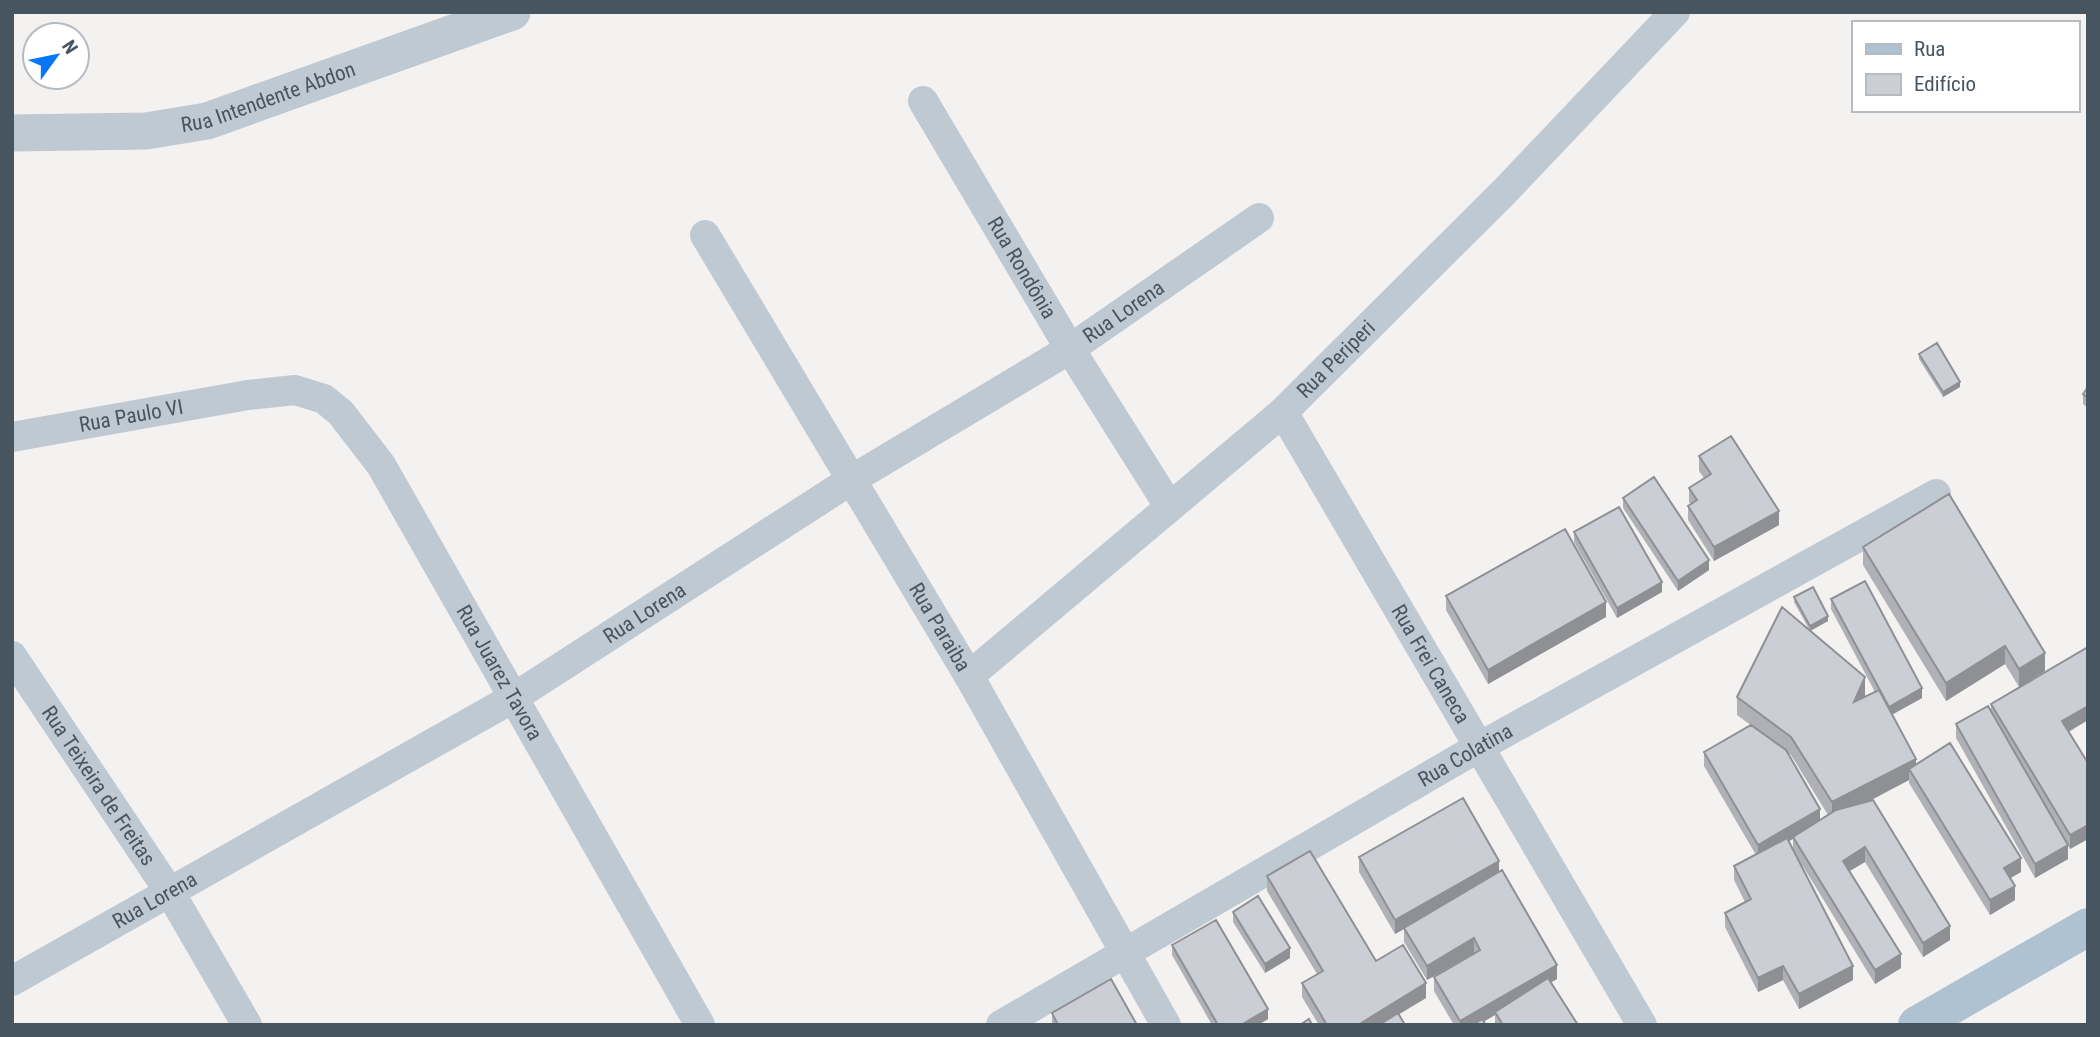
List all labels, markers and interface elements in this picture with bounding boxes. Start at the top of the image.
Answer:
north arrow [21,21,91,91]
legend [1852,21,2079,112]
text: N [57,36,83,58]
text: Rua [1914,37,1945,61]
street label: Rua Intendente Abdon [179,57,358,137]
text: Edifício [1914,72,1976,96]
street label: Rua Rondônia [983,213,1061,323]
street label: Rua Lorena [1079,275,1169,348]
street label: Rua Periperi [1292,315,1380,403]
street label: Rua Paulo VI [77,395,185,437]
street label: Rua Lorena [599,578,690,648]
street label: Rua Paraiba [904,578,975,676]
street label: Rua Frei Caneca [1386,600,1475,728]
street label: Rua Juarez Tavora [451,601,547,744]
street label: Rua Teixeira de Freitas [37,701,160,870]
street label: Rua Colatina [1414,719,1517,792]
street label: Rua Lorena [108,867,201,934]

